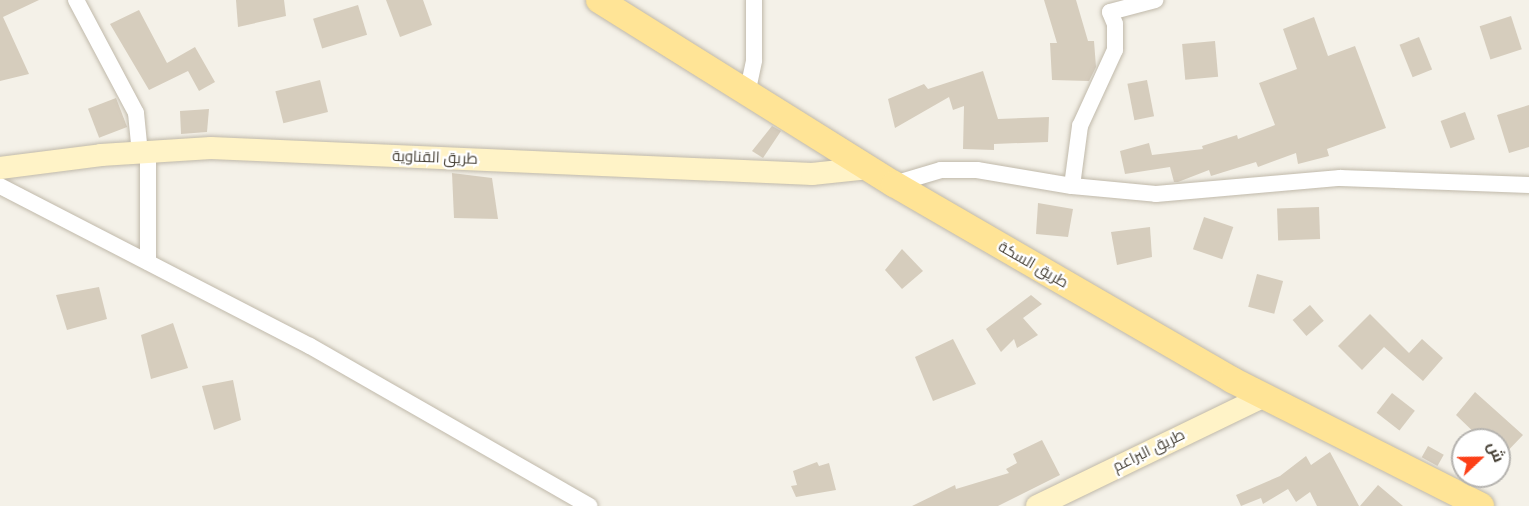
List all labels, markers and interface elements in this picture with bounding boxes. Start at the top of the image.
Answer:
street label: طريق القناوية [392,148,478,168]
street label: طريق السكة [995,238,1071,292]
street label: طريق البراعم [1110,426,1188,476]
north arrow [1451,428,1511,488]
text: ش [1484,439,1509,465]

